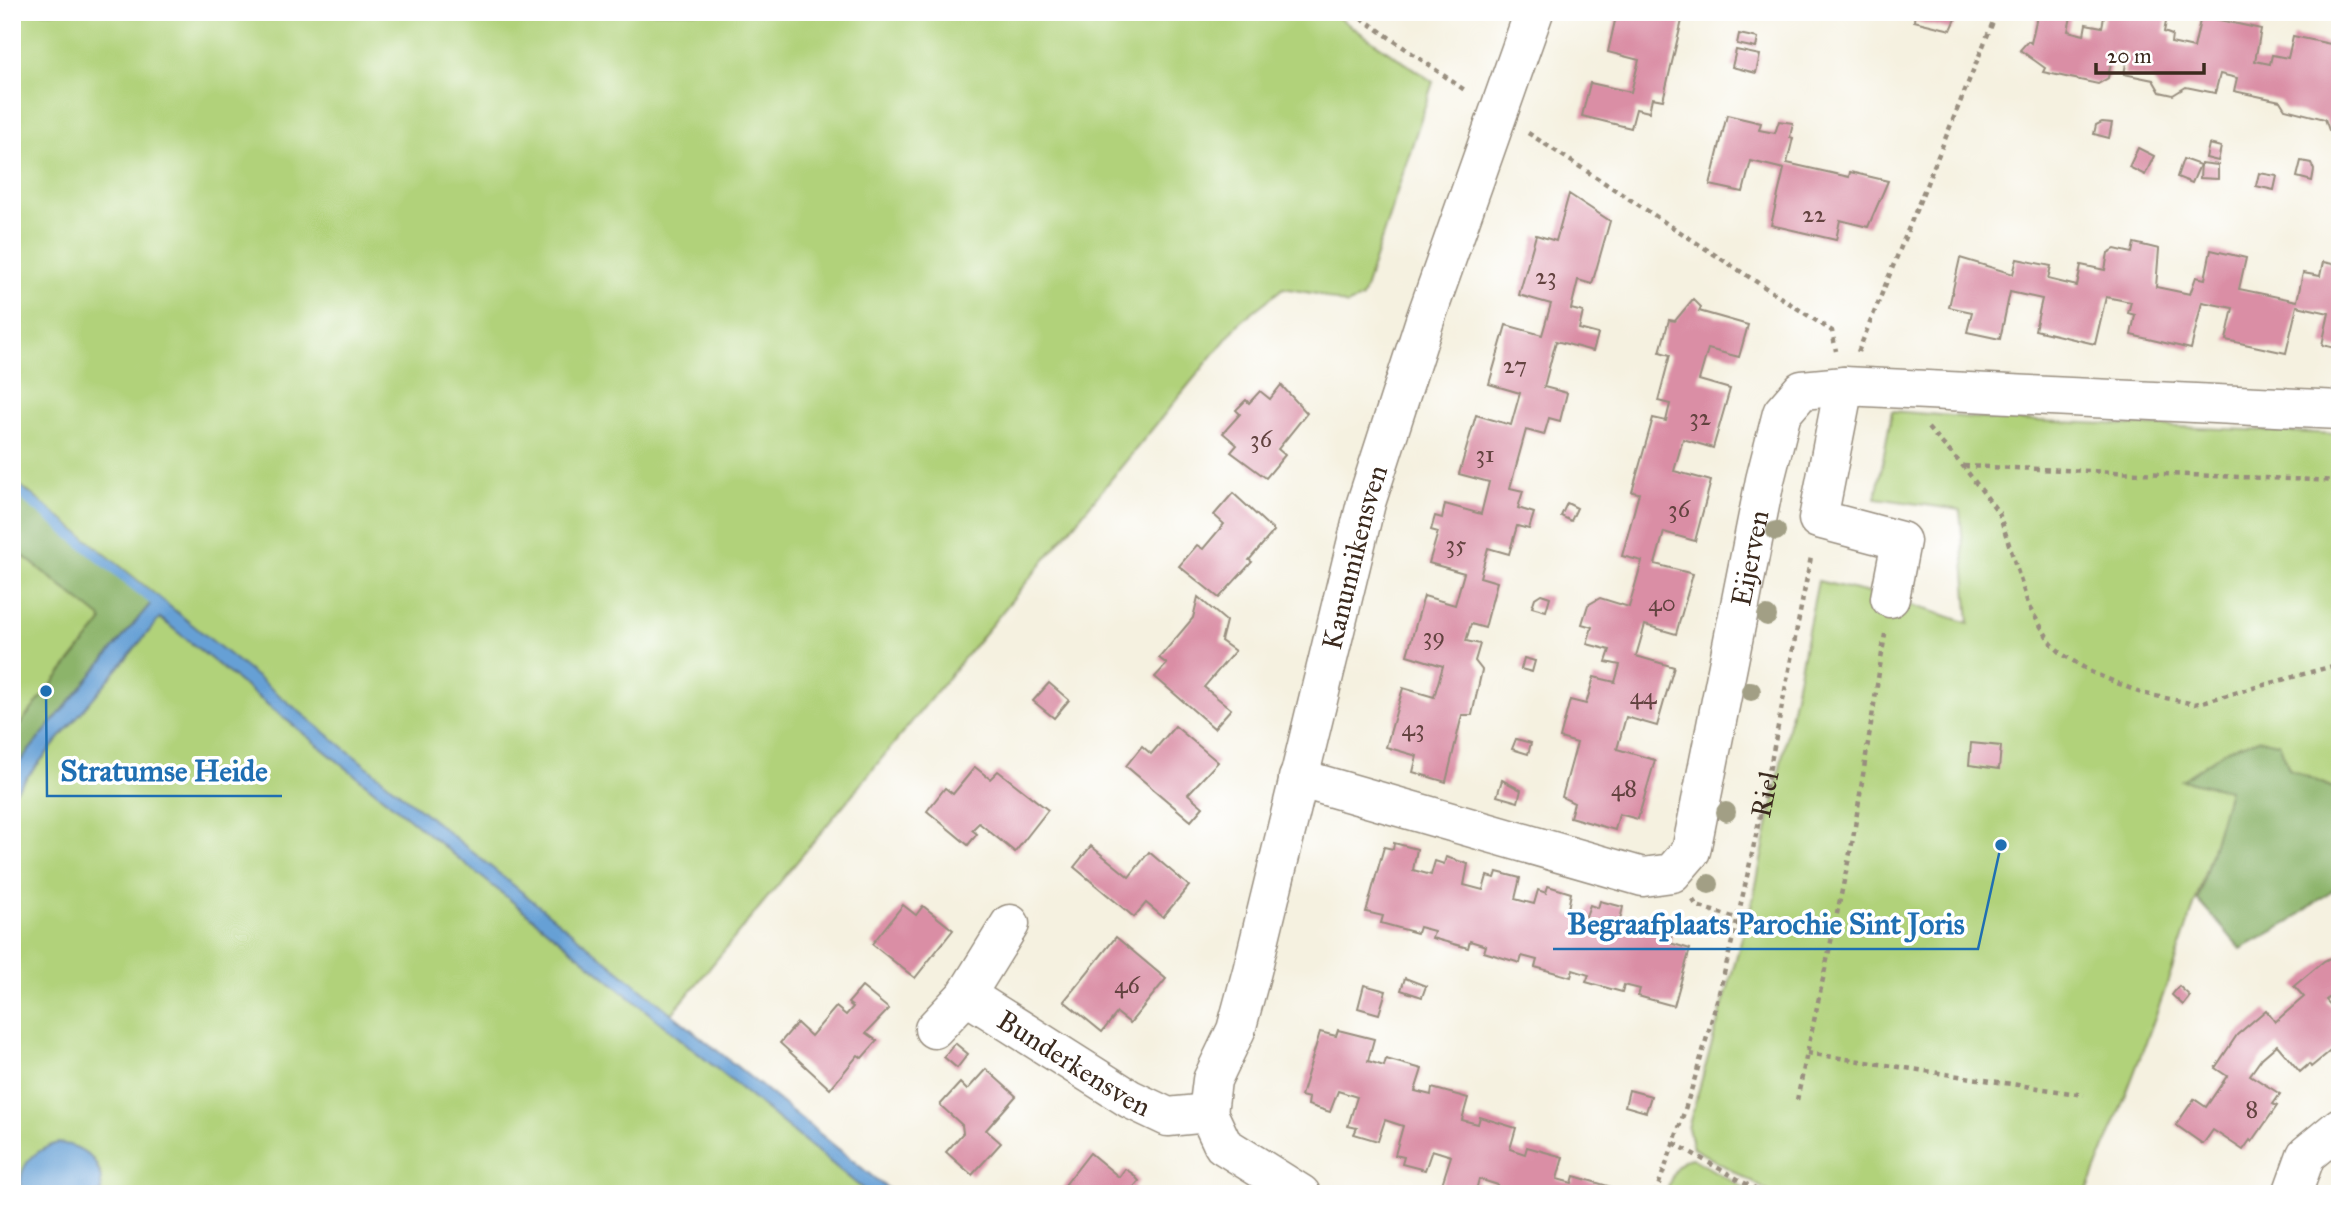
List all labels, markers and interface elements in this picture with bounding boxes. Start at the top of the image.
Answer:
scale bar [2096,32,2205,76]
text: 20 m [2107,43,2152,69]
house number: 22 [1802,199,1826,229]
house number: 23 [1535,261,1557,291]
house number: 27 [1503,350,1527,380]
house number: 32 [1689,402,1711,432]
house number: 36 [1250,424,1273,454]
house number: 31 [1475,439,1495,469]
street label: Kanunnikensven [1313,460,1395,653]
house number: 36 [1668,494,1691,524]
street label: Eijerven [1723,507,1776,609]
house number: 35 [1446,529,1466,559]
house number: 40 [1648,588,1676,618]
house number: 39 [1423,621,1445,651]
house number: 44 [1630,681,1657,711]
house number: 43 [1402,713,1424,743]
callout: Stratumse Heide [47,745,282,796]
text: Stratumse Heide [60,753,268,789]
street label: Riel [1743,768,1786,821]
house number: 48 [1611,773,1637,803]
callout: Begraafplaats Parochie Sint Joris [1553,898,1978,949]
text: Begraafplaats Parochie Sint Joris [1567,906,1965,943]
house number: 46 [1114,970,1141,1000]
street label: Bunderkensven [991,1002,1156,1124]
house number: 8 [2246,1094,2258,1124]

